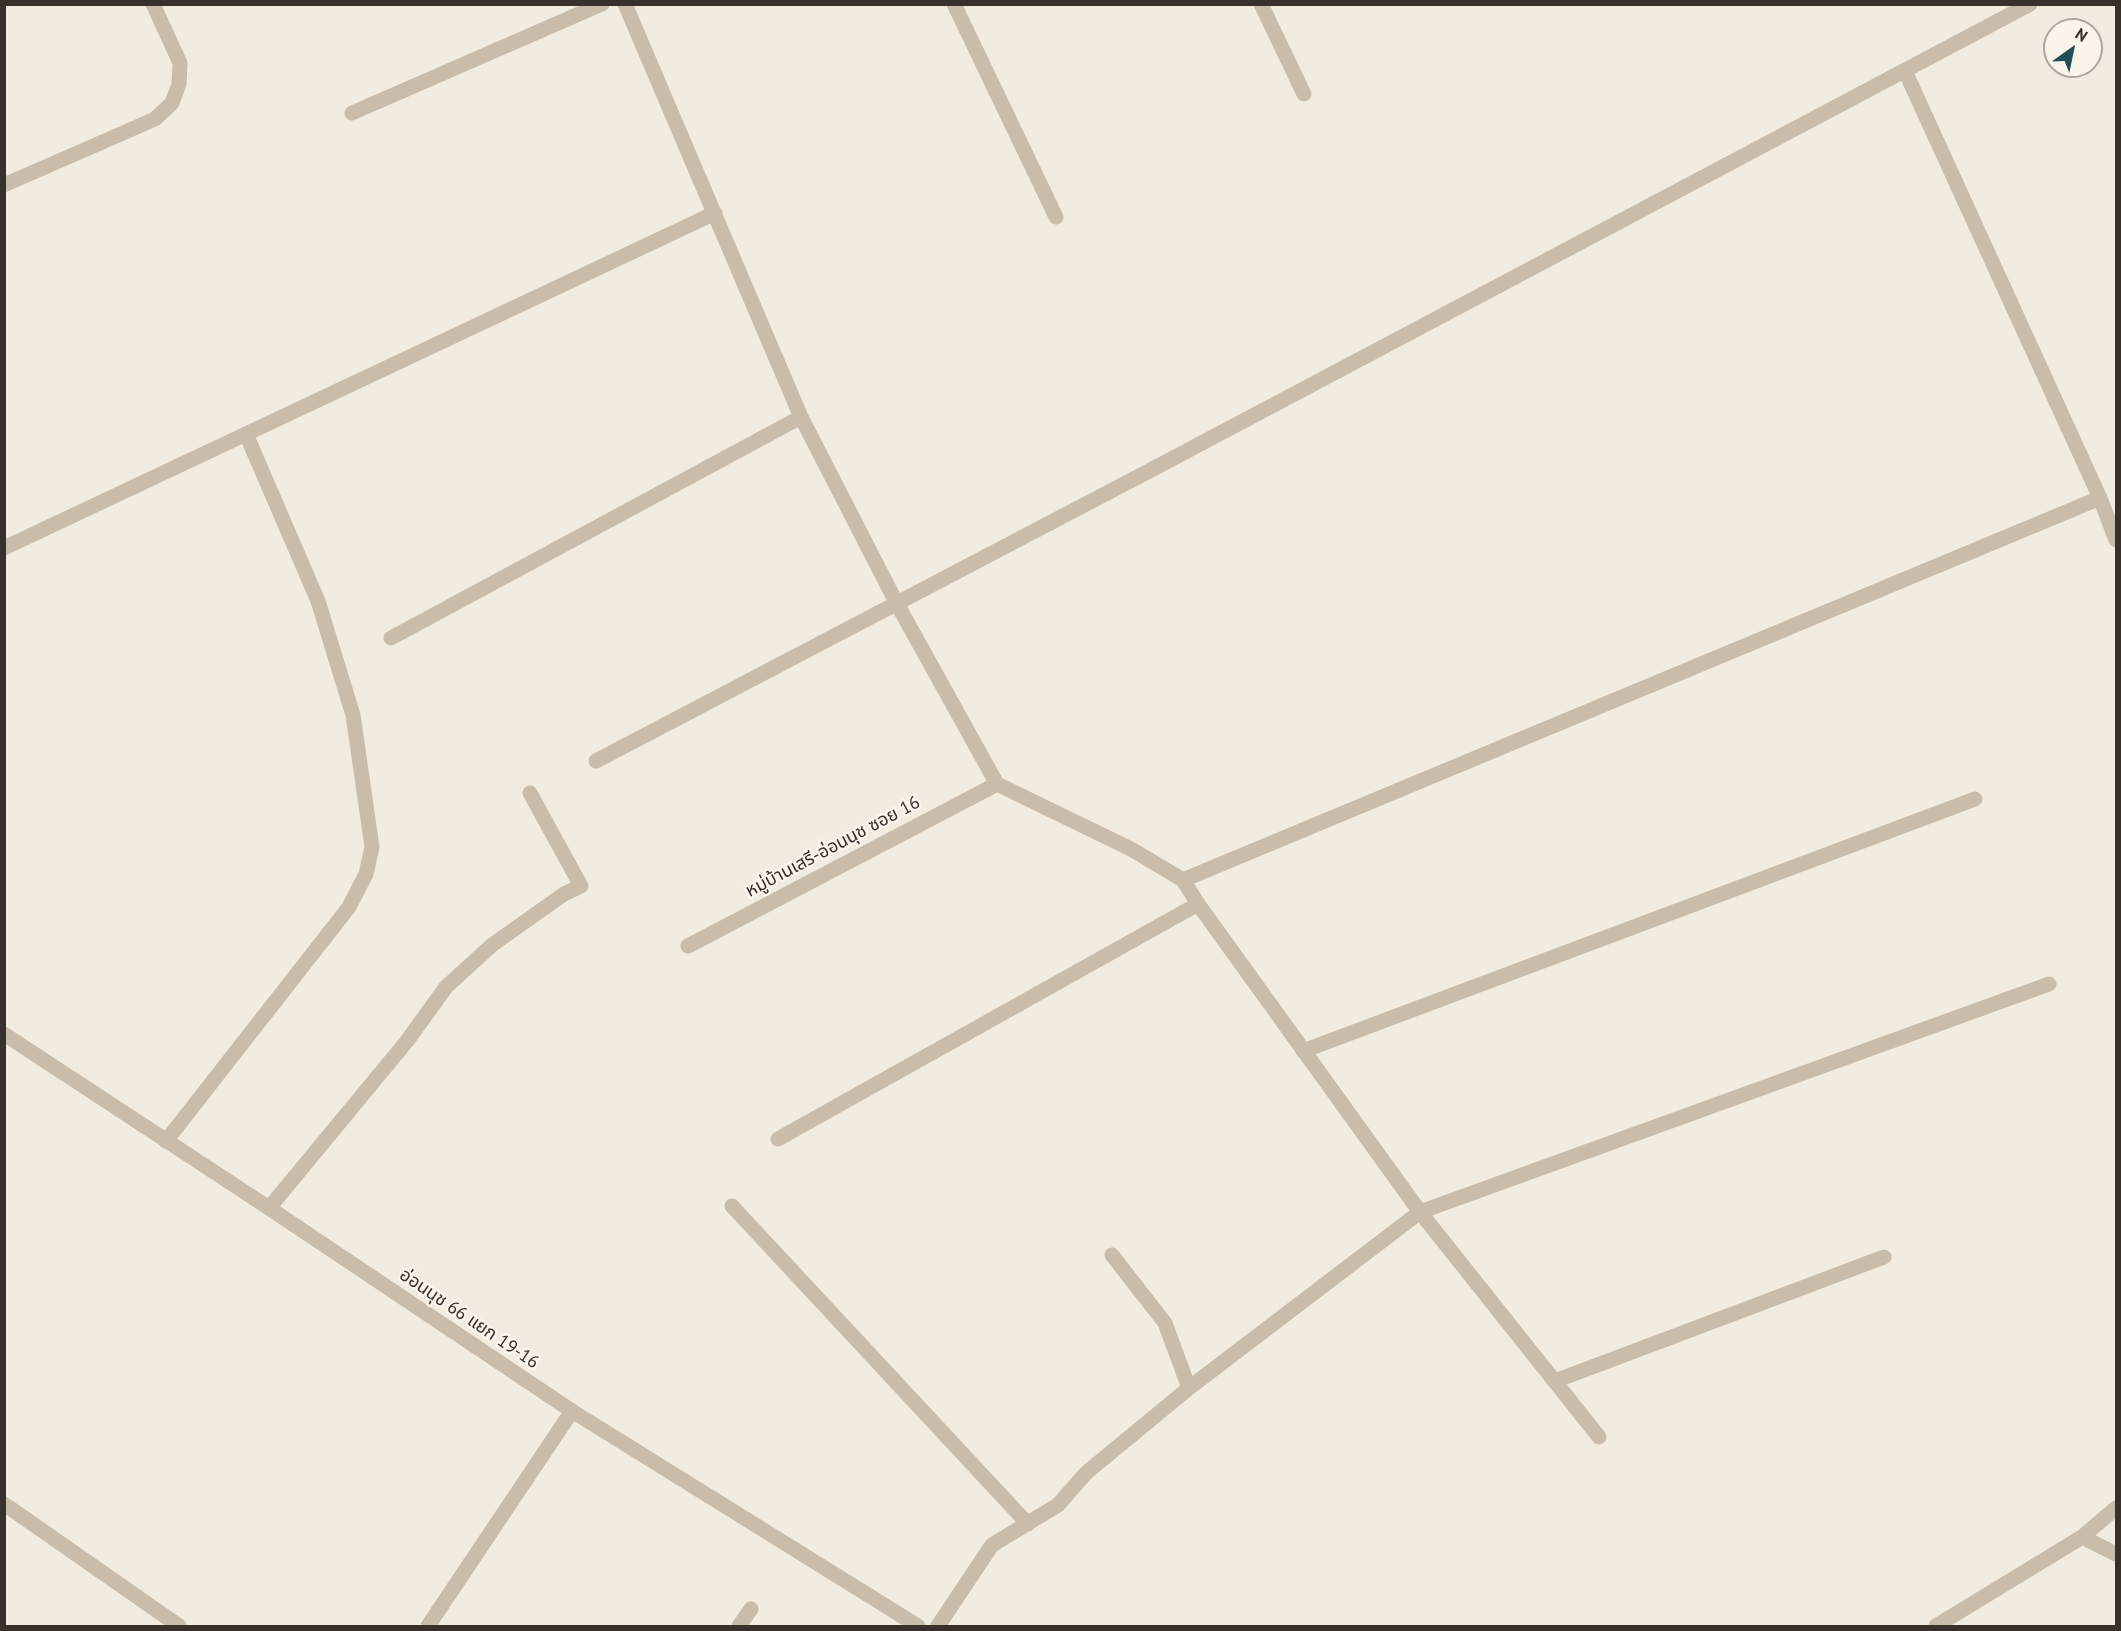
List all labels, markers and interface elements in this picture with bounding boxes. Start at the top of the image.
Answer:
north arrow [2043,18,2103,78]
text: N [2072,23,2092,46]
street label: หมู่บ้านเสรี-อ่อนนุช ซอย 16 [742,792,924,902]
street label: อ่อนนุช 66 แยก 19-16 [395,1264,543,1374]

